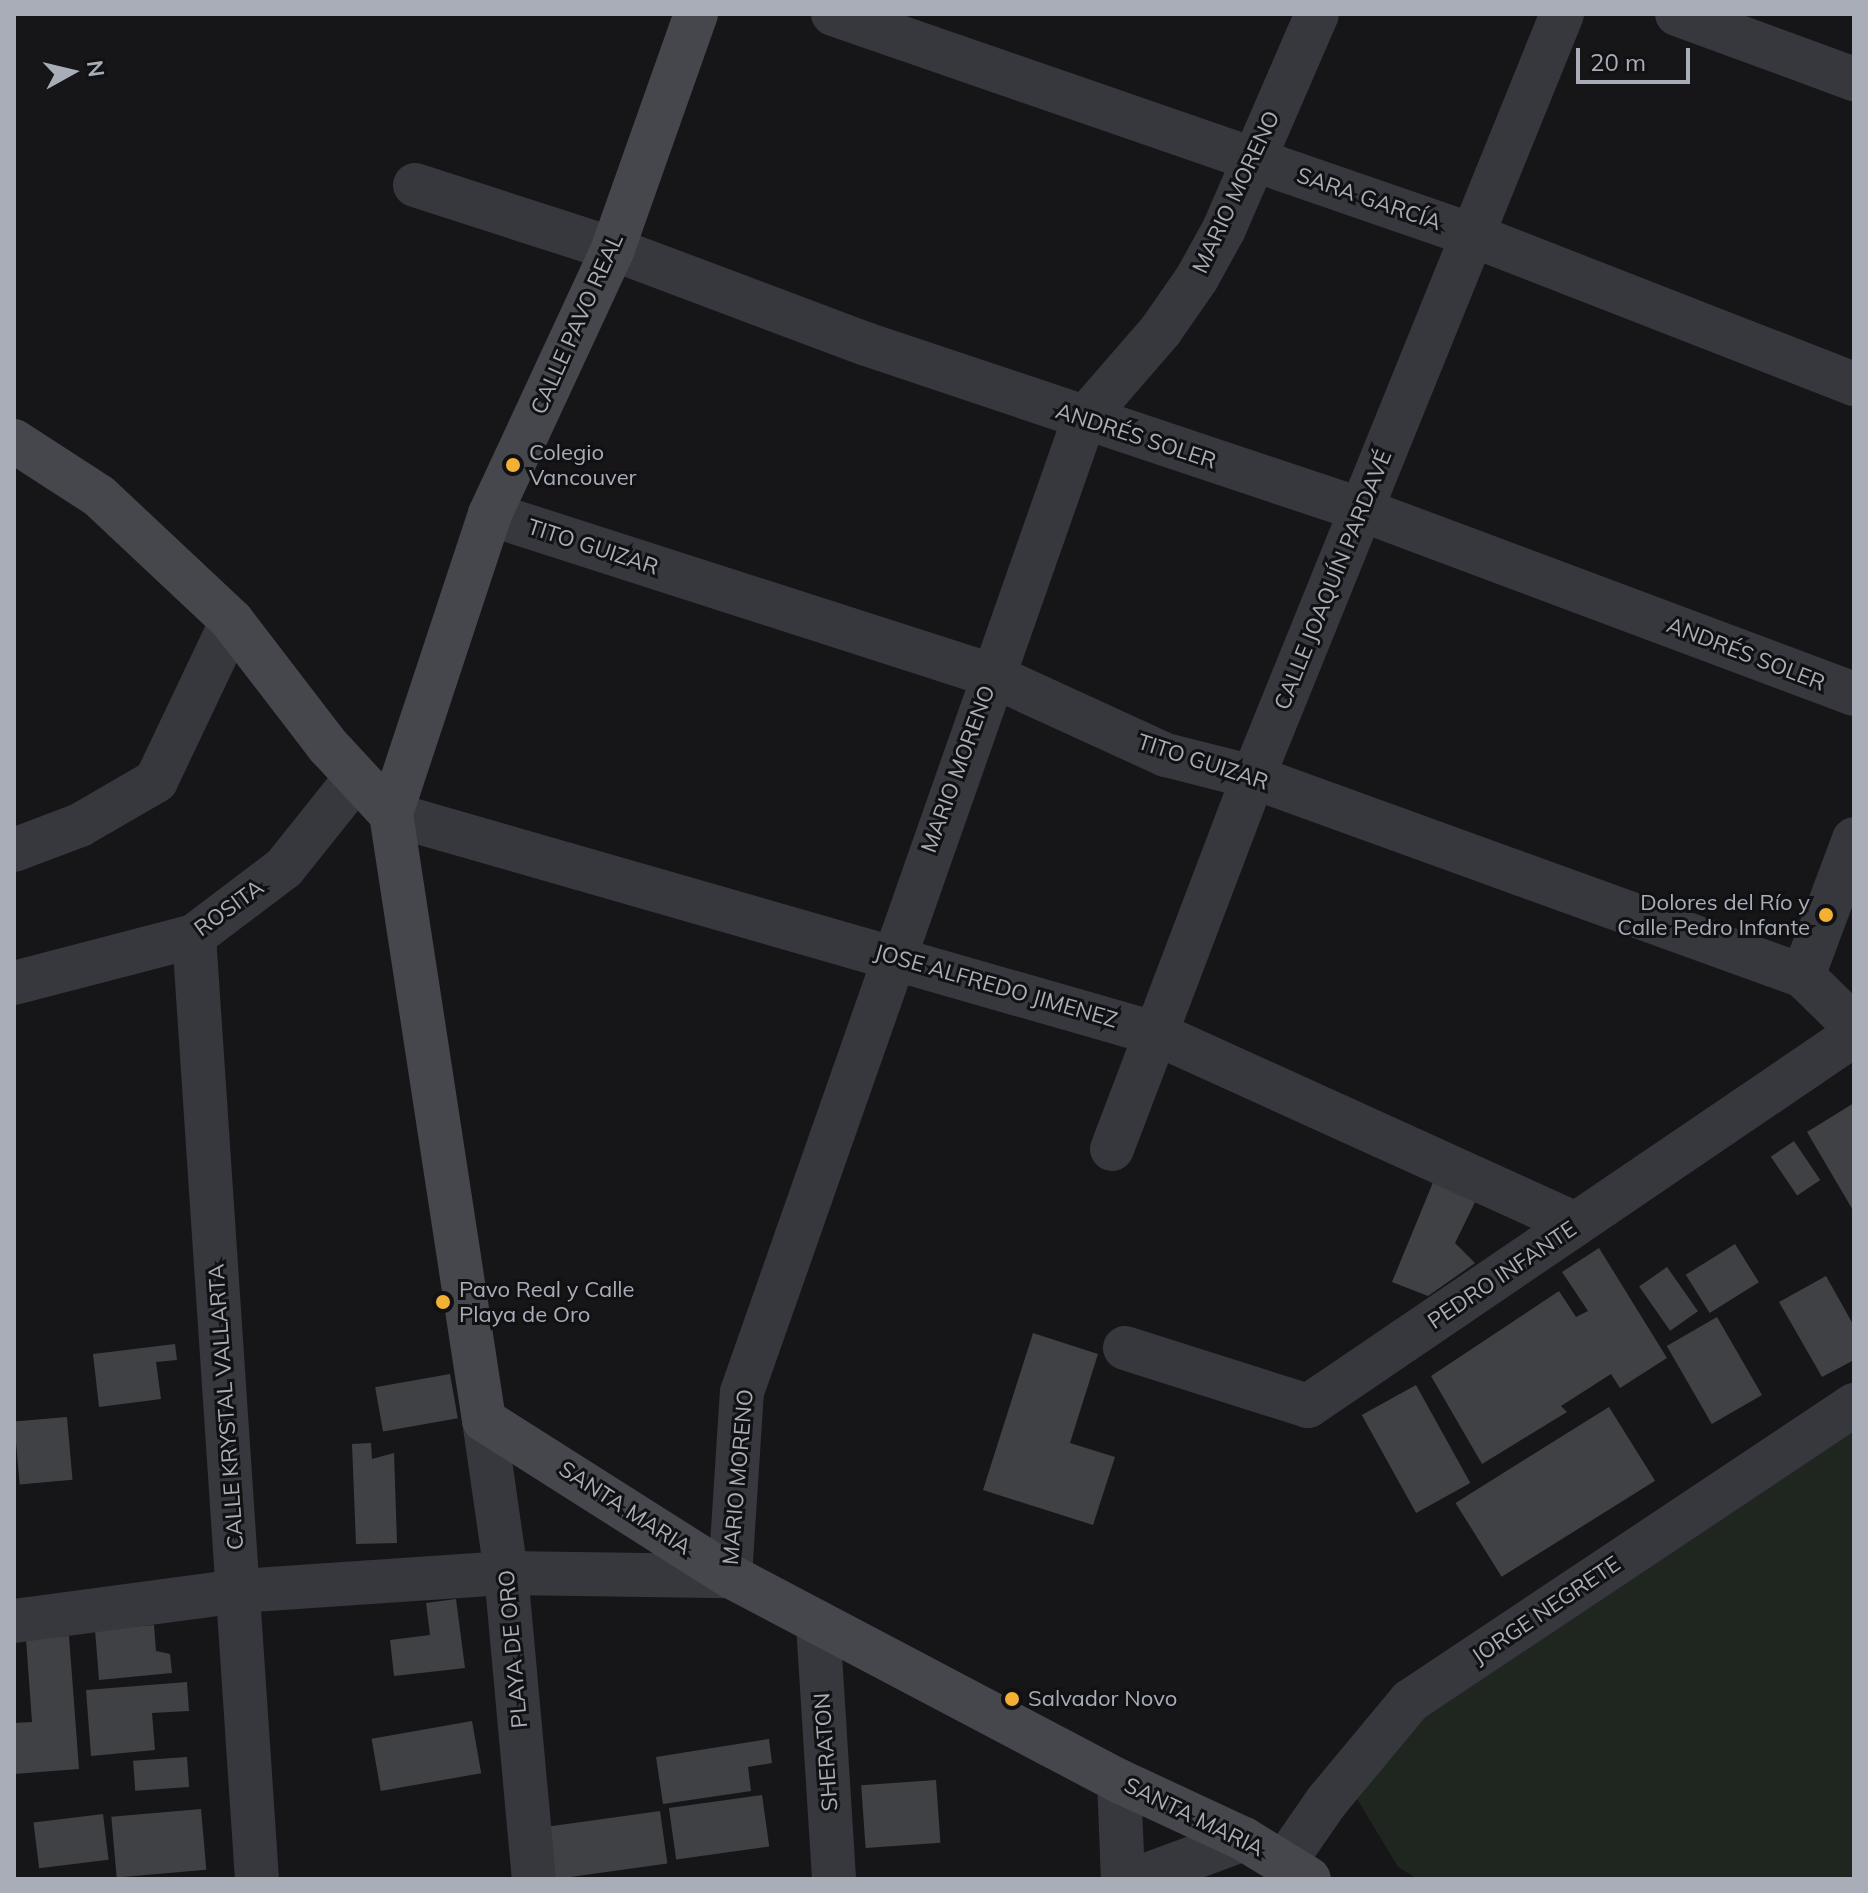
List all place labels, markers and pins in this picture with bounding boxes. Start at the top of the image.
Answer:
place label: Colegio Vancouver [529,439,637,490]
marker: Colegio Vancouver [504,456,522,474]
place label: Dolores del Río y Calle Pedro Infante [1617,889,1810,940]
marker: Dolores del Río y Calle Pedro Infante [1817,906,1835,924]
place label: Pavo Real y Calle Playa de Oro [459,1276,635,1328]
marker: Pavo Real y Calle Playa de Oro [434,1293,452,1311]
place label: Salvador Novo [1028,1686,1177,1712]
marker: Salvador Novo [1003,1690,1021,1708]

